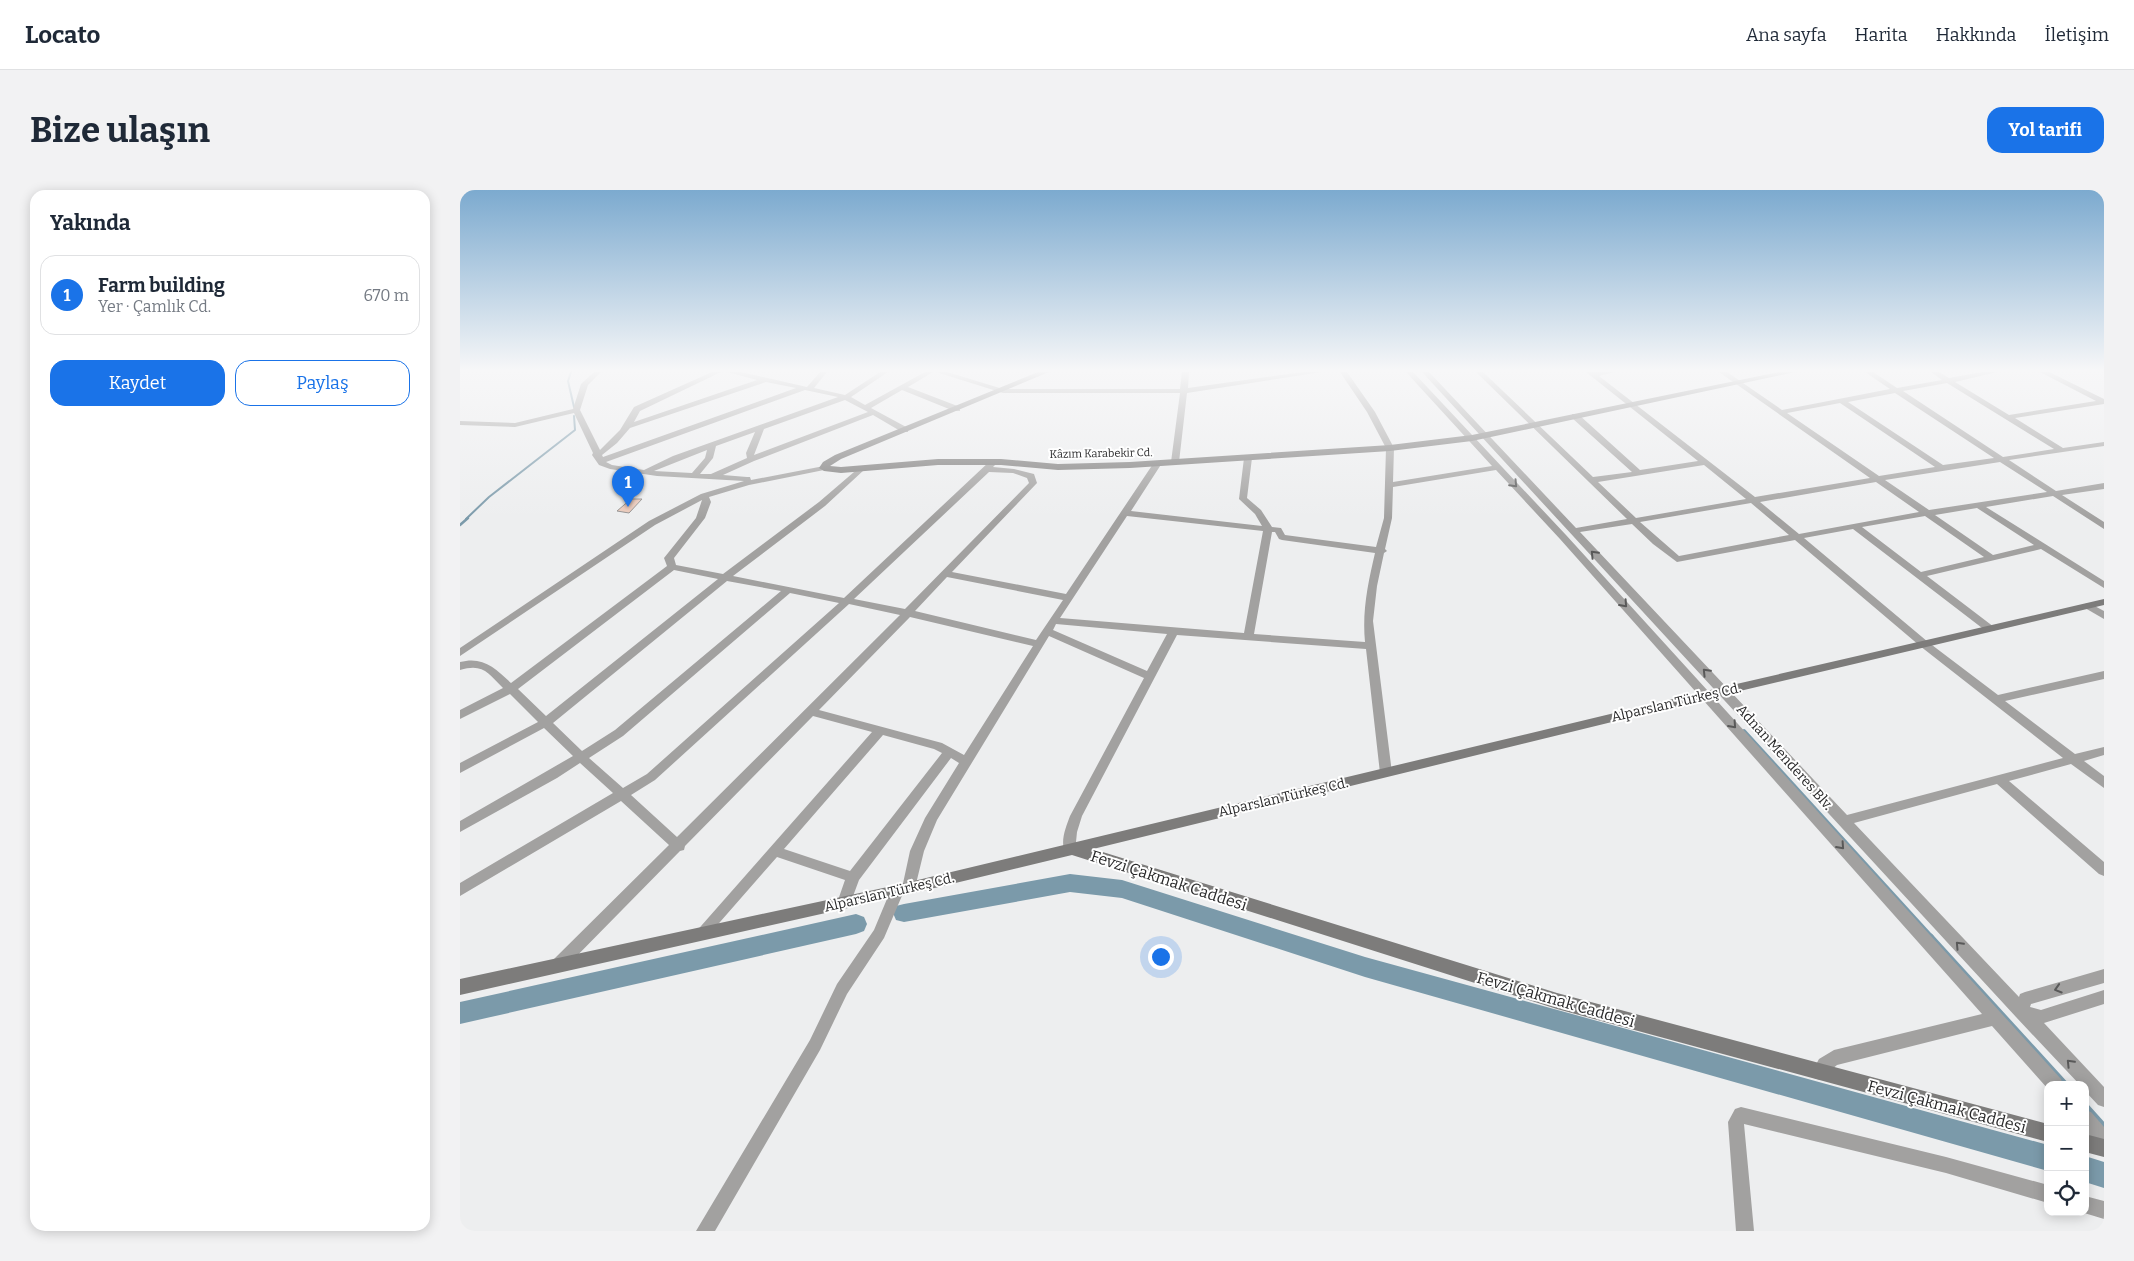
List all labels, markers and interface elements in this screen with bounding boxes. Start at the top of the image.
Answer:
text: Locato [25,21,100,49]
text: Ana sayfa [1746,24,1827,46]
text: Harita [1855,24,1908,46]
text: Hakkında [1936,24,2016,46]
text: İletişim [2044,24,2109,46]
button: Yol tarifi [1987,107,2104,153]
text: Bize ulaşın [30,109,210,151]
text: Yakında [50,210,131,236]
text: Farm building [98,274,225,297]
text: 1 [64,286,70,305]
text: 670 m [363,286,409,305]
text: Yer · Çamlık Cd. [98,297,211,316]
button: Kaydet [50,360,225,406]
button: Paylaş [235,360,410,406]
street label: Kâzım Karabekir Cd. [1049,446,1153,461]
pin: 1 [612,466,644,507]
one-way arrow [1508,478,1517,487]
one-way arrow [1591,551,1600,560]
one-way arrow [1618,599,1627,608]
one-way arrow [1703,668,1712,677]
street label: Alparslan Türkeş Cd. [1609,679,1743,726]
street label: Adnan Menderes Blv. [1733,701,1836,814]
one-way arrow [1727,719,1736,728]
street label: Alparslan Türkeş Cd. [1216,774,1350,821]
one-way arrow [1835,840,1844,849]
street label: Fevzi Çakmak Caddesi [1088,846,1250,915]
street label: Alparslan Türkeş Cd. [822,869,956,916]
one-way arrow [1956,942,1965,951]
your location [1148,944,1174,970]
street label: Fevzi Çakmak Caddesi [1475,968,1637,1031]
one-way arrow [2055,984,2063,994]
one-way arrow [2067,1060,2076,1069]
street label: Fevzi Çakmak Caddesi [1866,1076,2028,1137]
map controls [2044,1081,2089,1216]
button: + [2044,1081,2089,1126]
button: − [2044,1126,2089,1171]
button: locate [2044,1171,2089,1216]

